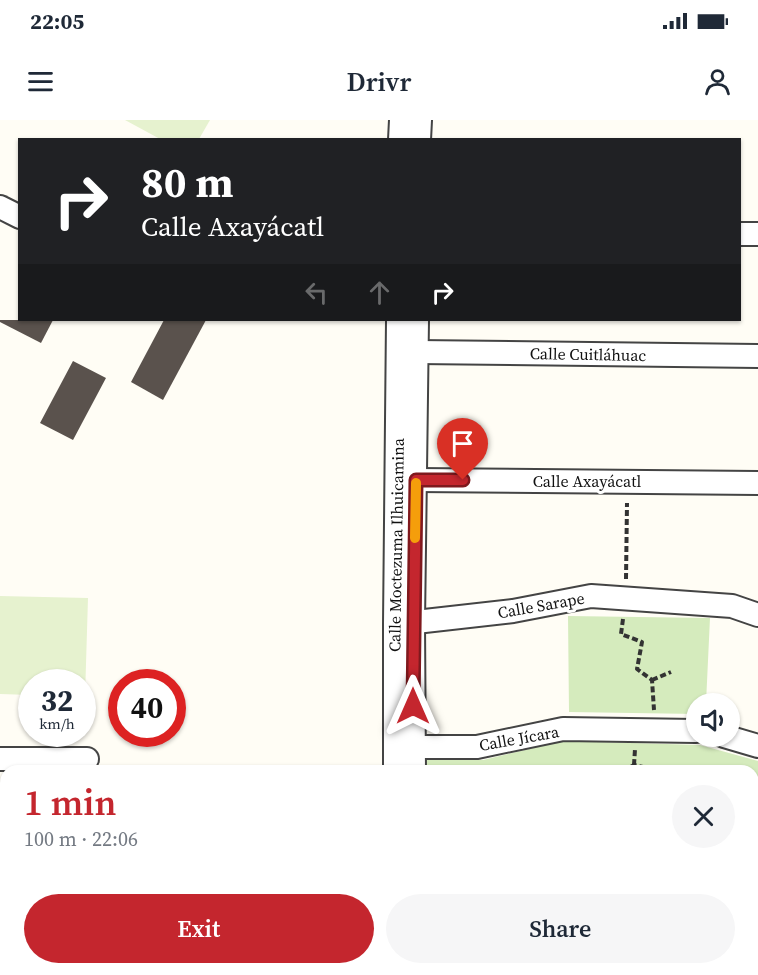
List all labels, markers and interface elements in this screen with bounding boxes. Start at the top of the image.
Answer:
text: 22:05 [30,6,84,36]
text: Drivr [347,63,411,100]
icon: menu [24,65,57,98]
icon: person [701,65,734,98]
text: 80 m [141,153,234,211]
icon: right [42,162,120,240]
text: Calle Axayácatl [141,208,324,245]
icon: left [300,276,333,309]
icon: ahead [363,276,396,309]
icon: right [426,276,459,309]
street label: Calle Cuitláhuac [530,342,647,366]
pin [437,418,488,480]
icon: arrive [446,427,479,460]
street label: Calle Moctezuma Ilhuicamina [383,437,409,652]
street label: Calle Axayácatl [533,470,641,492]
street label: Calle Sarape [496,587,586,623]
speed limit sign: 40 [108,669,186,747]
position arrow [381,674,445,738]
text: 32 [41,680,73,721]
map controls [686,693,740,747]
button: sound [686,693,740,747]
text: km/h [39,713,75,734]
street label: Calle Jícara [477,720,562,756]
text: 1 min [24,778,116,827]
button: close [672,785,735,848]
text: 100 m · 22:06 [24,825,138,853]
button: Exit [24,894,374,963]
button: Share [386,894,735,963]

